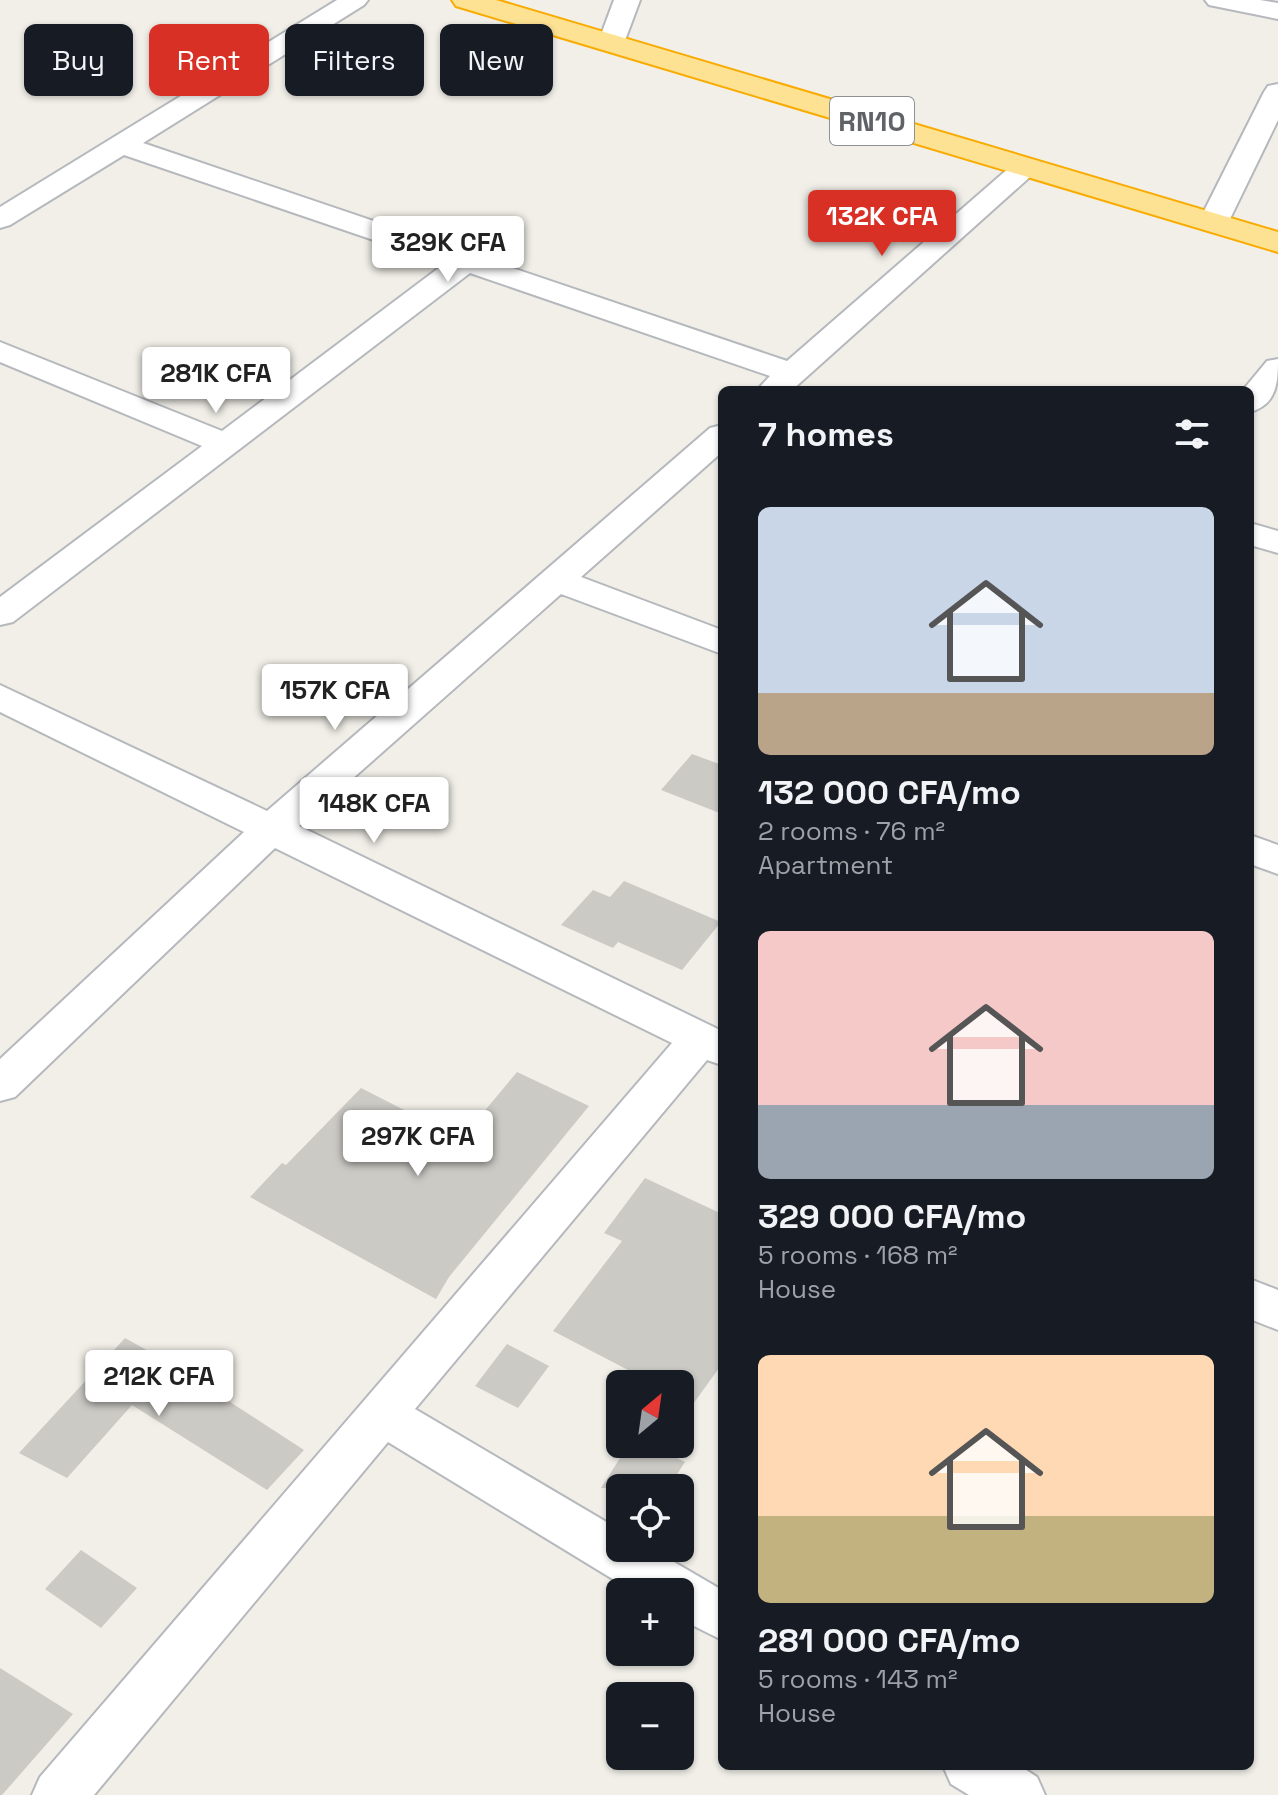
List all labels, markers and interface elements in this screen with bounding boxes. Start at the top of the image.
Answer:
chip: Buy [24,24,133,96]
chip: Rent [149,24,269,96]
chip: Filters [285,24,424,96]
chip: New [440,24,553,96]
road number: RN10 [830,97,914,145]
pin: 132K CFA [799,190,965,258]
text: 132K CFA [826,199,938,233]
pin: 329K CFA [365,216,531,284]
text: 329K CFA [390,225,506,259]
pin: 281K CFA [133,347,299,415]
text: 281K CFA [160,356,272,390]
icon: filters [1170,412,1214,456]
text: 7 homes [758,413,894,456]
icon: home [914,559,1058,703]
pin: 157K CFA [252,664,418,732]
text: 157K CFA [280,673,390,707]
text: 132 000 CFA/mo [758,771,1021,814]
pin: 148K CFA [291,777,457,845]
text: 148K CFA [318,786,430,820]
text: 2 rooms · 76 m² [758,814,945,848]
text: Apartment [758,848,893,882]
icon: home [914,983,1058,1127]
pin: 297K CFA [335,1110,501,1178]
text: 297K CFA [361,1119,475,1153]
text: 329 000 CFA/mo [758,1195,1026,1238]
text: 5 rooms · 168 m² [758,1238,958,1272]
text: House [758,1272,836,1306]
pin: 212K CFA [76,1350,242,1418]
text: 212K CFA [103,1359,215,1393]
north arrow [606,1370,694,1458]
map controls [606,1370,694,1770]
icon: home [914,1407,1058,1551]
button: locate [606,1474,694,1562]
button: + [606,1578,694,1666]
text: 281 000 CFA/mo [758,1619,1020,1662]
text: 5 rooms · 143 m² [758,1662,957,1696]
button: − [606,1682,694,1770]
text: House [758,1696,836,1730]

